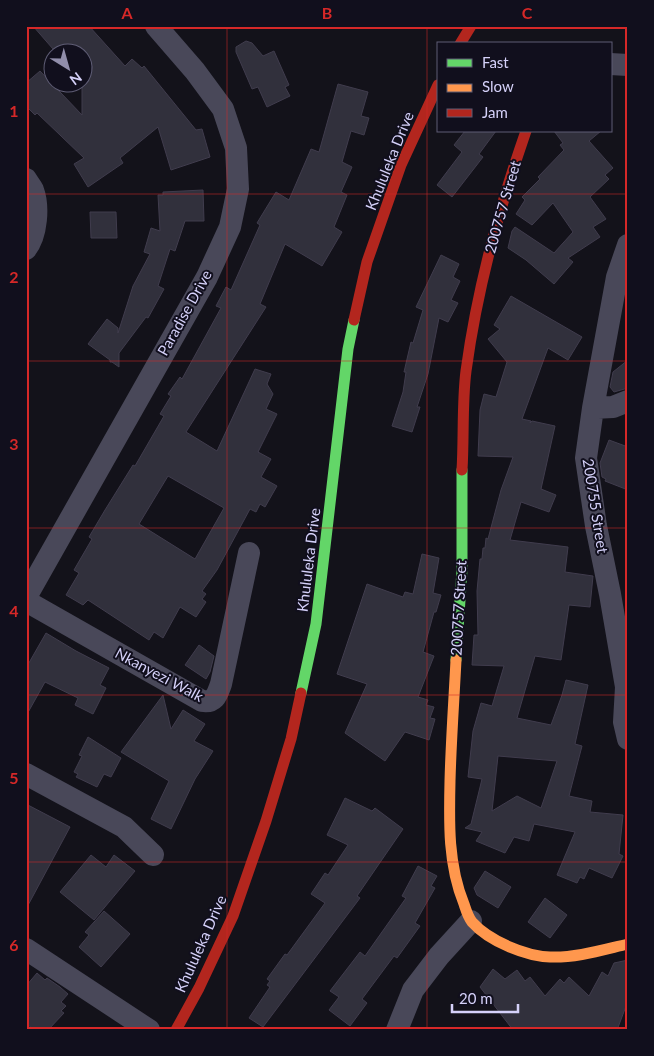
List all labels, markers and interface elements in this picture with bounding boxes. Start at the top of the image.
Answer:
text: A [120,3,133,22]
text: B [322,3,332,22]
text: C [522,3,533,22]
north arrow [42,42,92,92]
legend [437,42,612,132]
text: Fast [482,53,509,71]
text: N [67,69,86,89]
text: Slow [482,77,514,95]
text: 1 [9,101,19,120]
text: Jam [482,103,508,121]
street label: Khululeka Drive [361,109,417,213]
street label: 200757 Street [480,158,524,255]
text: 2 [9,267,19,286]
street label: Paradise Drive [153,267,215,358]
text: 3 [9,434,19,453]
street label: 200755 Street [580,457,612,555]
street label: Khululeka Drive [293,507,323,613]
street label: 200757 Street [447,559,470,656]
text: 4 [9,601,19,620]
street label: Nkanyezi Walk [112,643,207,705]
text: 5 [9,768,19,787]
street label: Khululeka Drive [171,892,230,995]
text: 6 [9,935,19,954]
scale bar [452,981,518,1013]
text: 20 m [459,989,493,1007]

